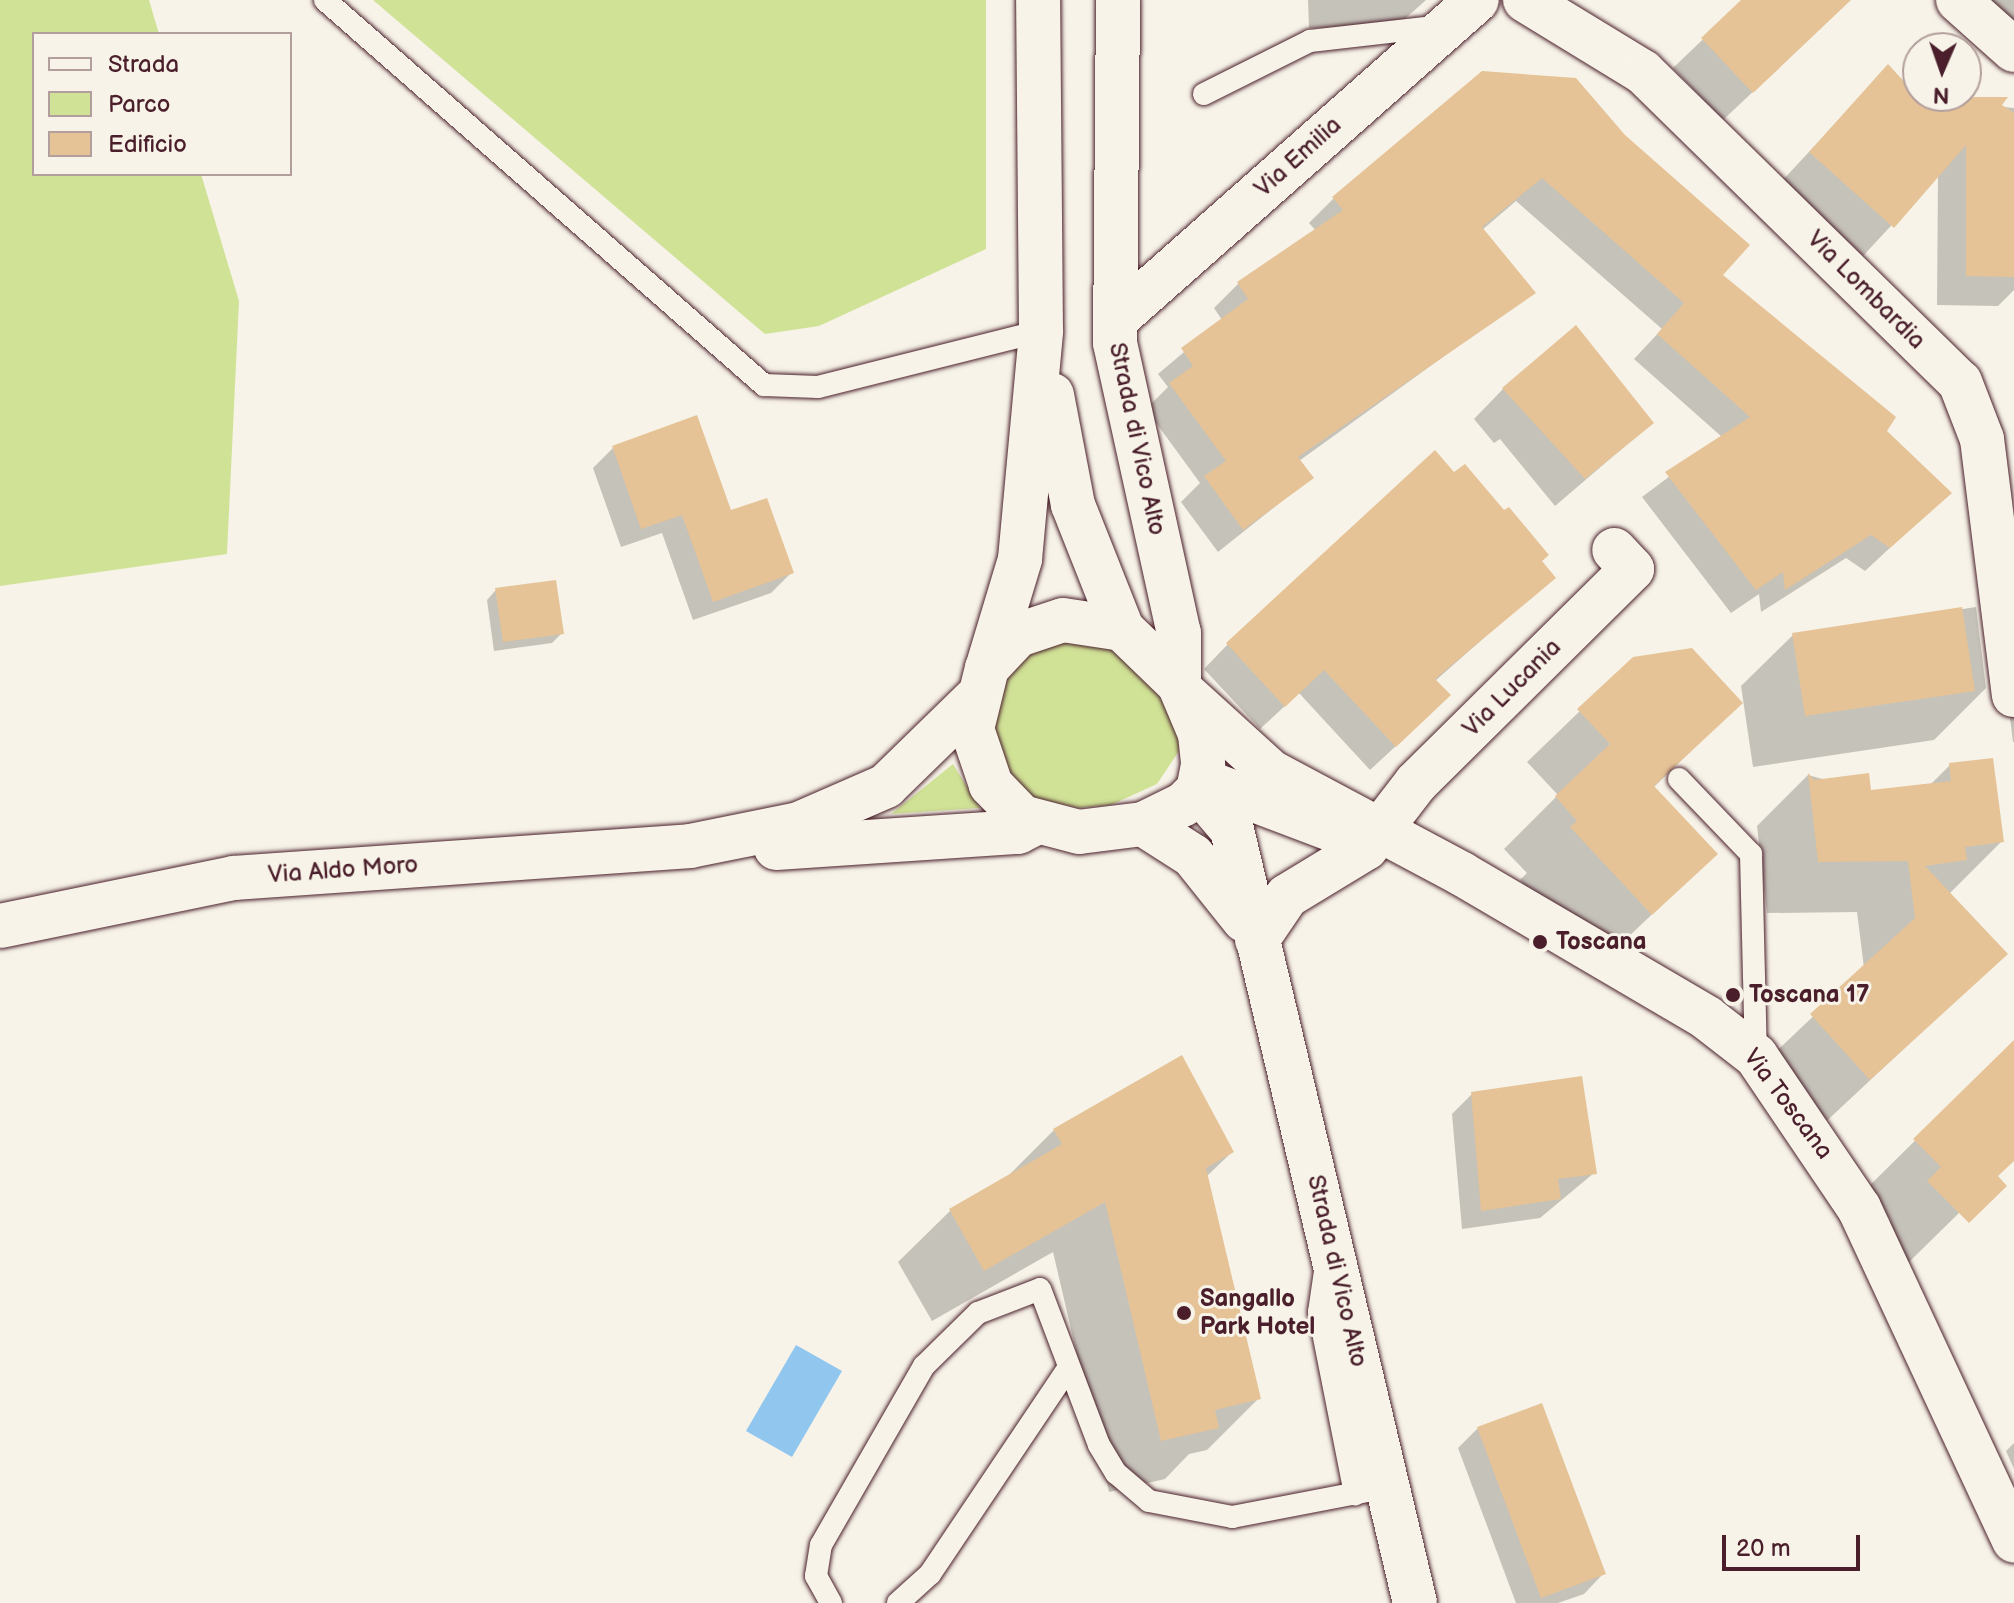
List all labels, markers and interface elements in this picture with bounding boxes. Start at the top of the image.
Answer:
legend [32,32,292,176]
north arrow [1902,32,1982,112]
text: Strada [108,50,179,79]
text: N [1932,81,1950,108]
text: Parco [108,90,170,119]
street label: Via Emilia [1249,111,1347,203]
text: Edificio [108,130,187,159]
street label: Via Lombardia [1801,225,1931,355]
street label: Strada di Vico Alto [1102,340,1172,538]
street label: Via Lucania [1457,633,1567,743]
street label: Via Aldo Moro [267,850,419,890]
place label: Toscana [1556,928,1647,956]
marker: Toscana [1531,933,1549,951]
place label: Toscana 17 [1749,981,1869,1009]
marker: Toscana 17 [1724,986,1742,1004]
street label: Via Toscana [1737,1043,1839,1165]
street label: Strada di Vico Alto [1301,1172,1373,1370]
place label: Sangallo Park Hotel [1200,1285,1315,1341]
marker: Sangallo Park Hotel [1175,1304,1193,1322]
scale bar [1726,1519,1864,1569]
text: 20 m [1736,1534,1791,1563]

